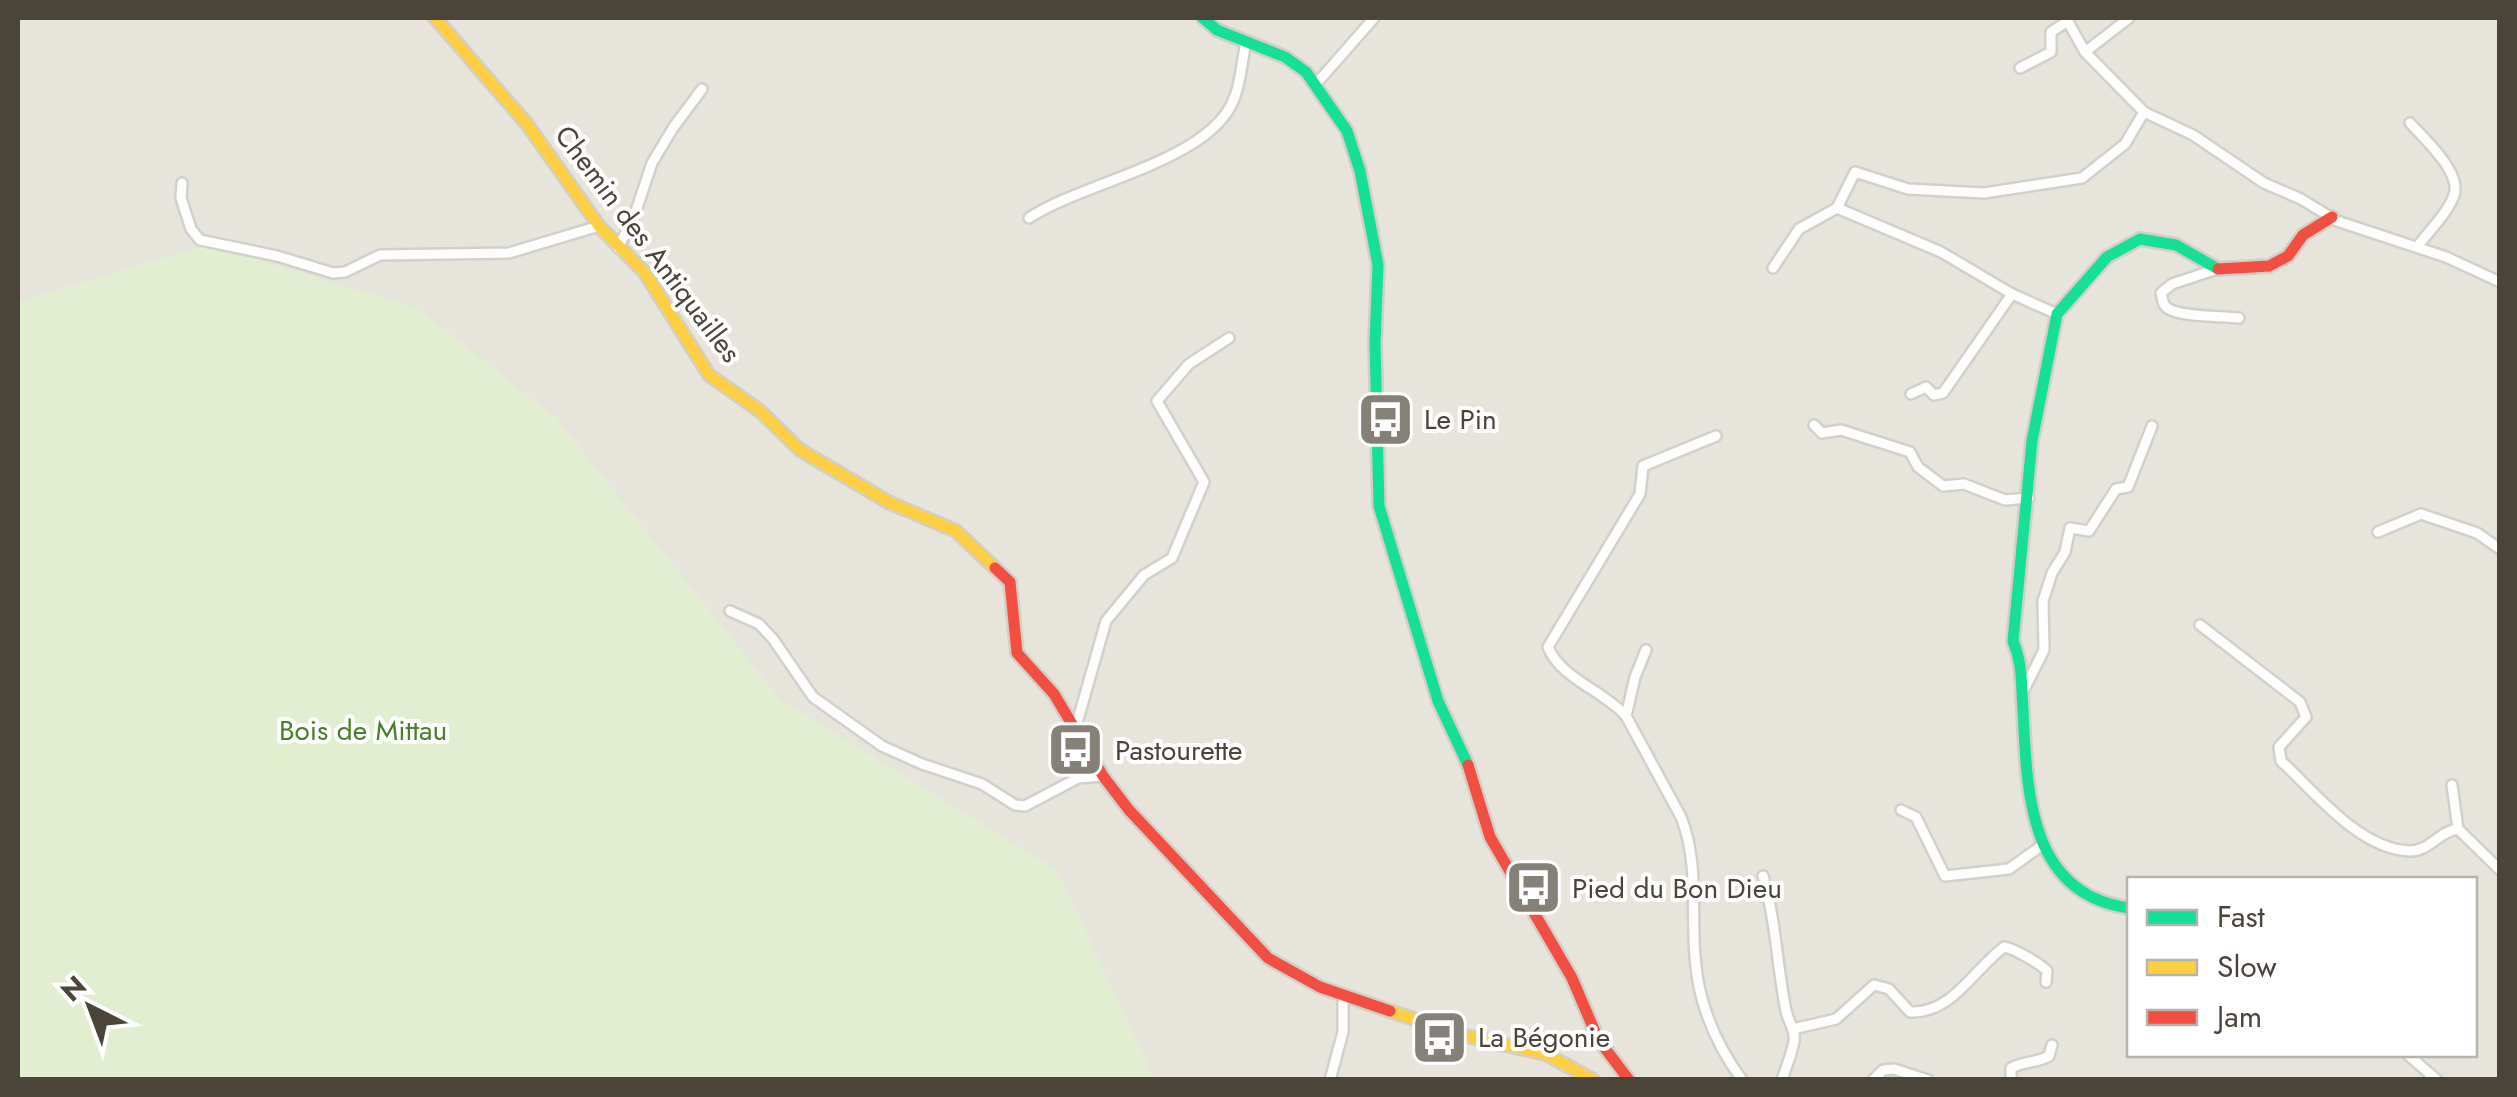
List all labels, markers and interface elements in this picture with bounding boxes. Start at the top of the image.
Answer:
street label: Chemin des Antiquailles [545,117,751,371]
bus stop icon: Le Pin [1355,389,1415,449]
place label: Le Pin [1424,399,1497,440]
park label: Bois de Mittau [279,710,447,751]
bus stop icon: Pastourette [1046,720,1106,780]
place label: Pastourette [1115,730,1242,771]
bus stop icon: Pied du Bon Dieu [1503,858,1563,918]
place label: Pied du Bon Dieu [1572,868,1782,909]
legend [2127,877,2477,1057]
text: Fast [2217,895,2266,938]
text: Slow [2217,945,2277,988]
north arrow [40,957,140,1057]
text: N [52,966,96,1011]
text: Jam [2213,995,2262,1038]
bus stop icon: La Bégonie [1409,1007,1469,1067]
place label: La Bégonie [1478,1017,1610,1058]

